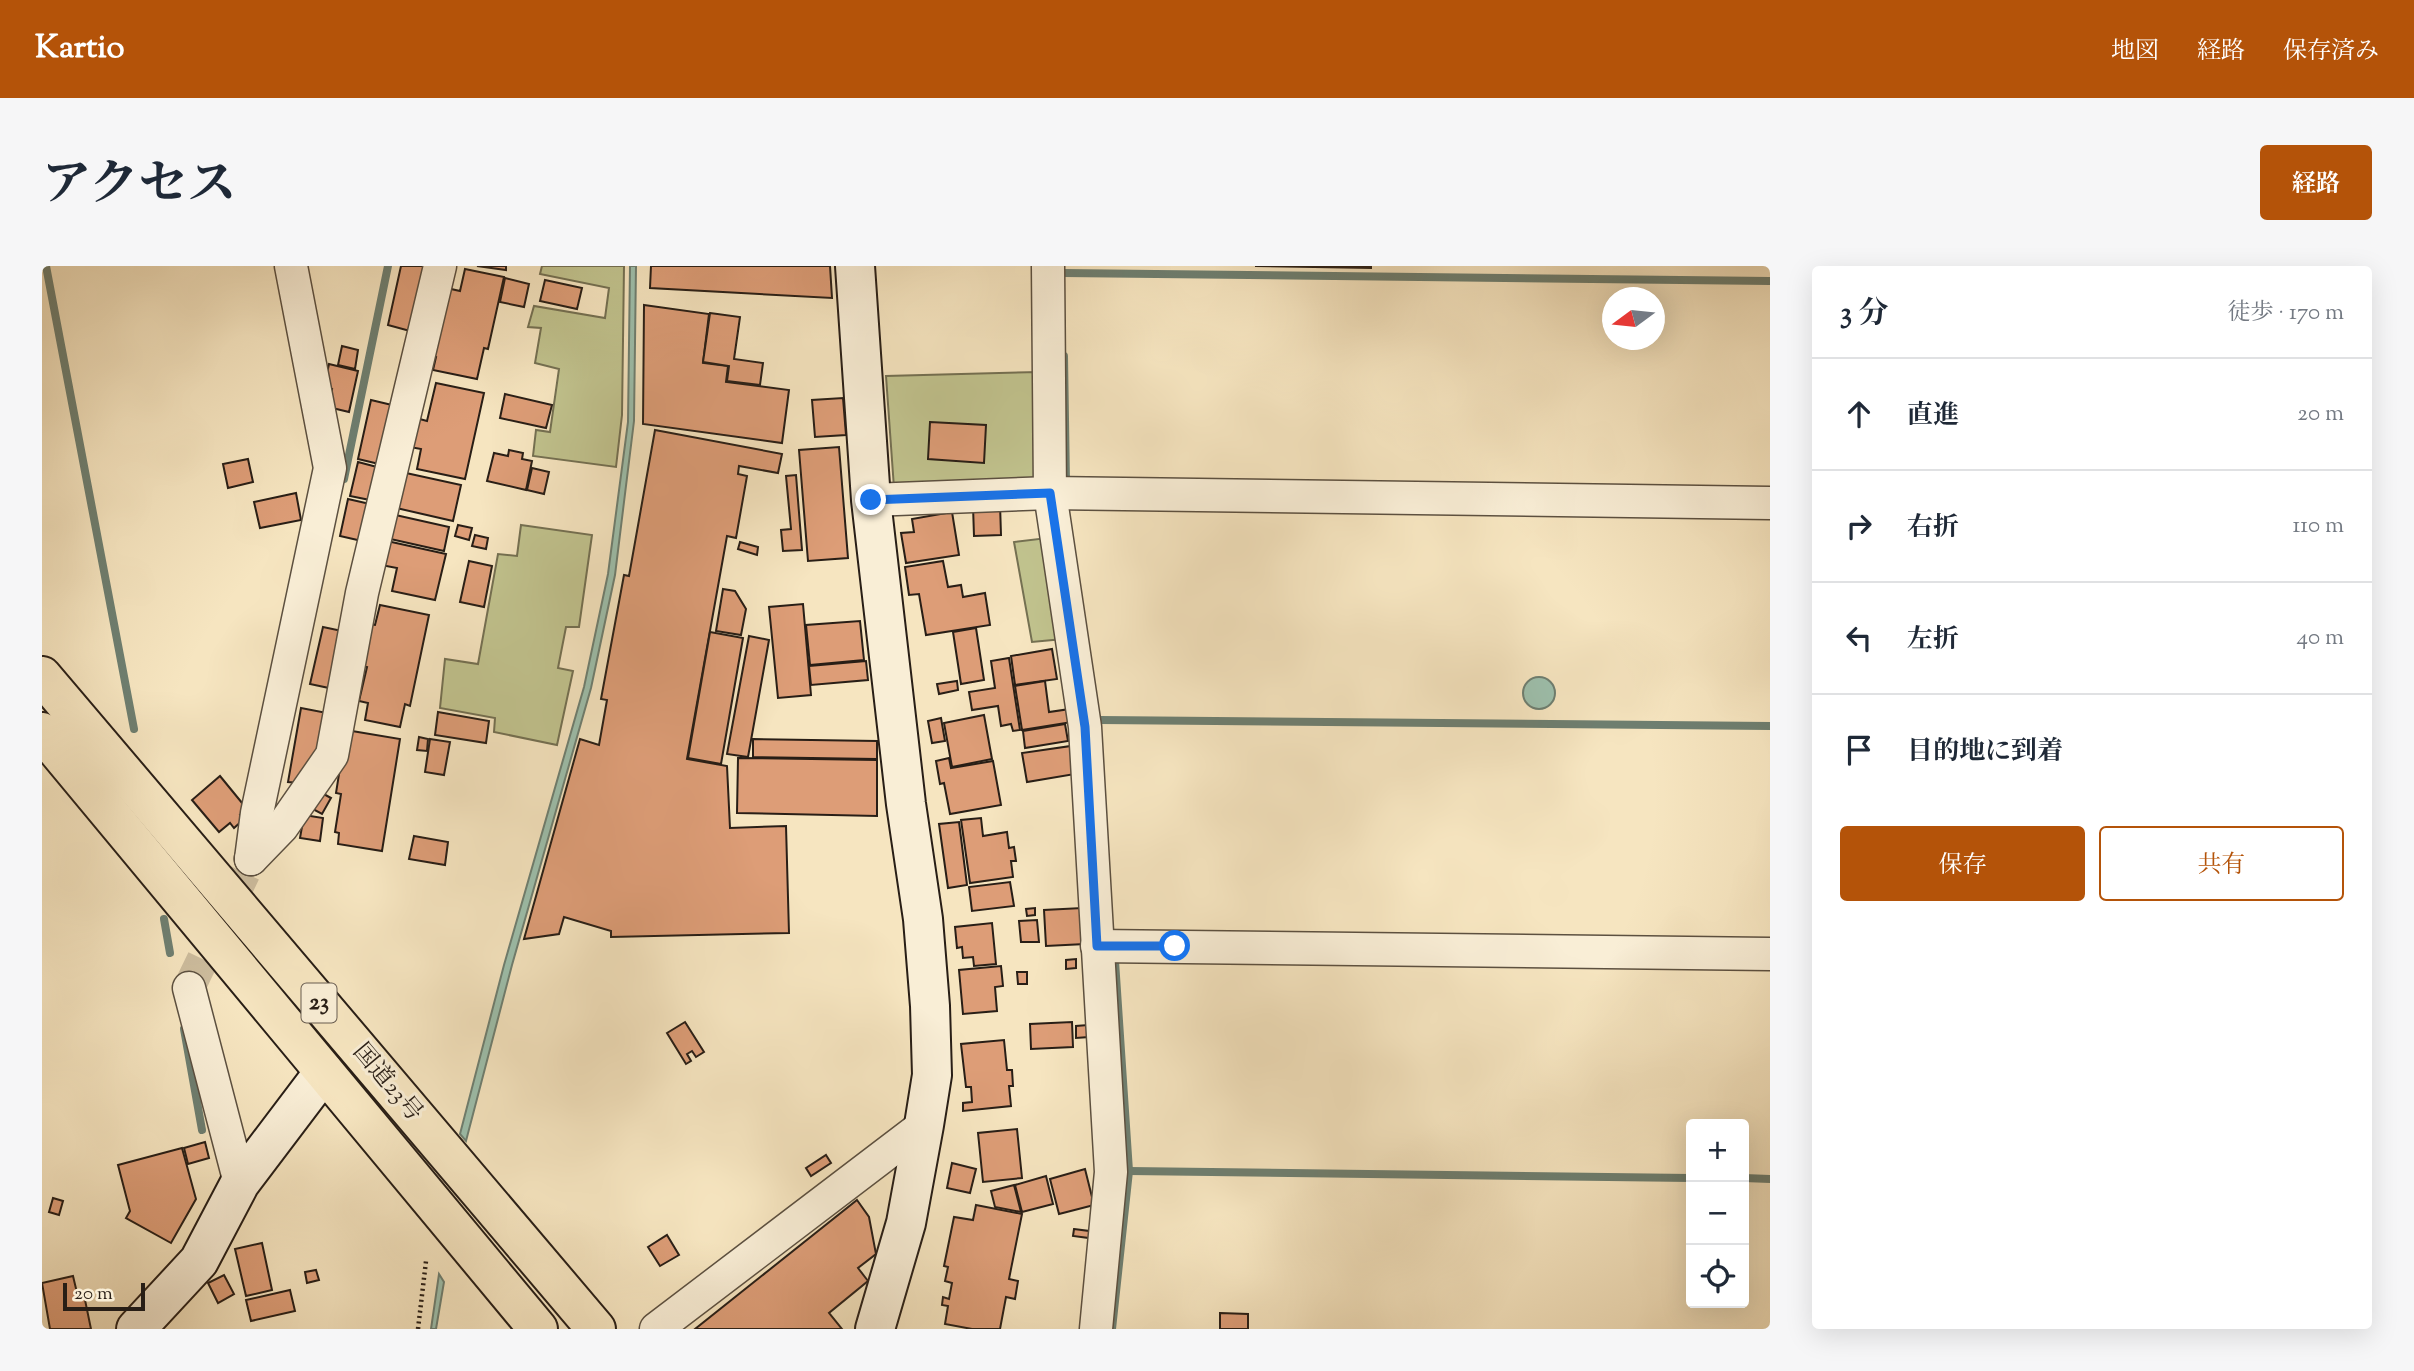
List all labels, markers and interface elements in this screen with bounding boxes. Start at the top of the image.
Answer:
text: Kartio [35,25,125,73]
text: 地図 [2111,35,2159,69]
text: 経路 [2197,35,2245,69]
text: 保存済み [2283,35,2379,69]
button: 経路 [2260,145,2372,220]
text: アクセス [42,152,237,222]
north arrow [1602,287,1665,350]
text: 3 分 [1840,293,1889,336]
text: 徒歩 · 170 m [2227,297,2344,330]
icon: ahead [1840,395,1878,433]
text: 直進 [1907,398,1959,435]
text: 20 m [2297,398,2344,431]
route end [855,484,886,515]
icon: right [1840,507,1878,545]
text: 右折 [1907,510,1959,547]
text: 110 m [2293,510,2344,543]
icon: left [1840,619,1878,657]
text: 左折 [1907,622,1959,659]
text: 40 m [2297,622,2344,655]
icon: arrive [1840,731,1878,769]
text: 目的地に到着 [1907,734,2063,771]
button: 保存 [1840,826,2085,901]
button: 共有 [2099,826,2344,901]
route start [1159,930,1190,961]
road number: 23 [302,984,336,1023]
street label: 国道23号 [344,1036,430,1130]
map controls [1686,1119,1749,1308]
button: + [1686,1119,1749,1182]
button: − [1686,1182,1749,1245]
button: locate [1686,1245,1749,1308]
scale bar [63,1280,145,1312]
text: 20 m [74,1281,113,1308]

